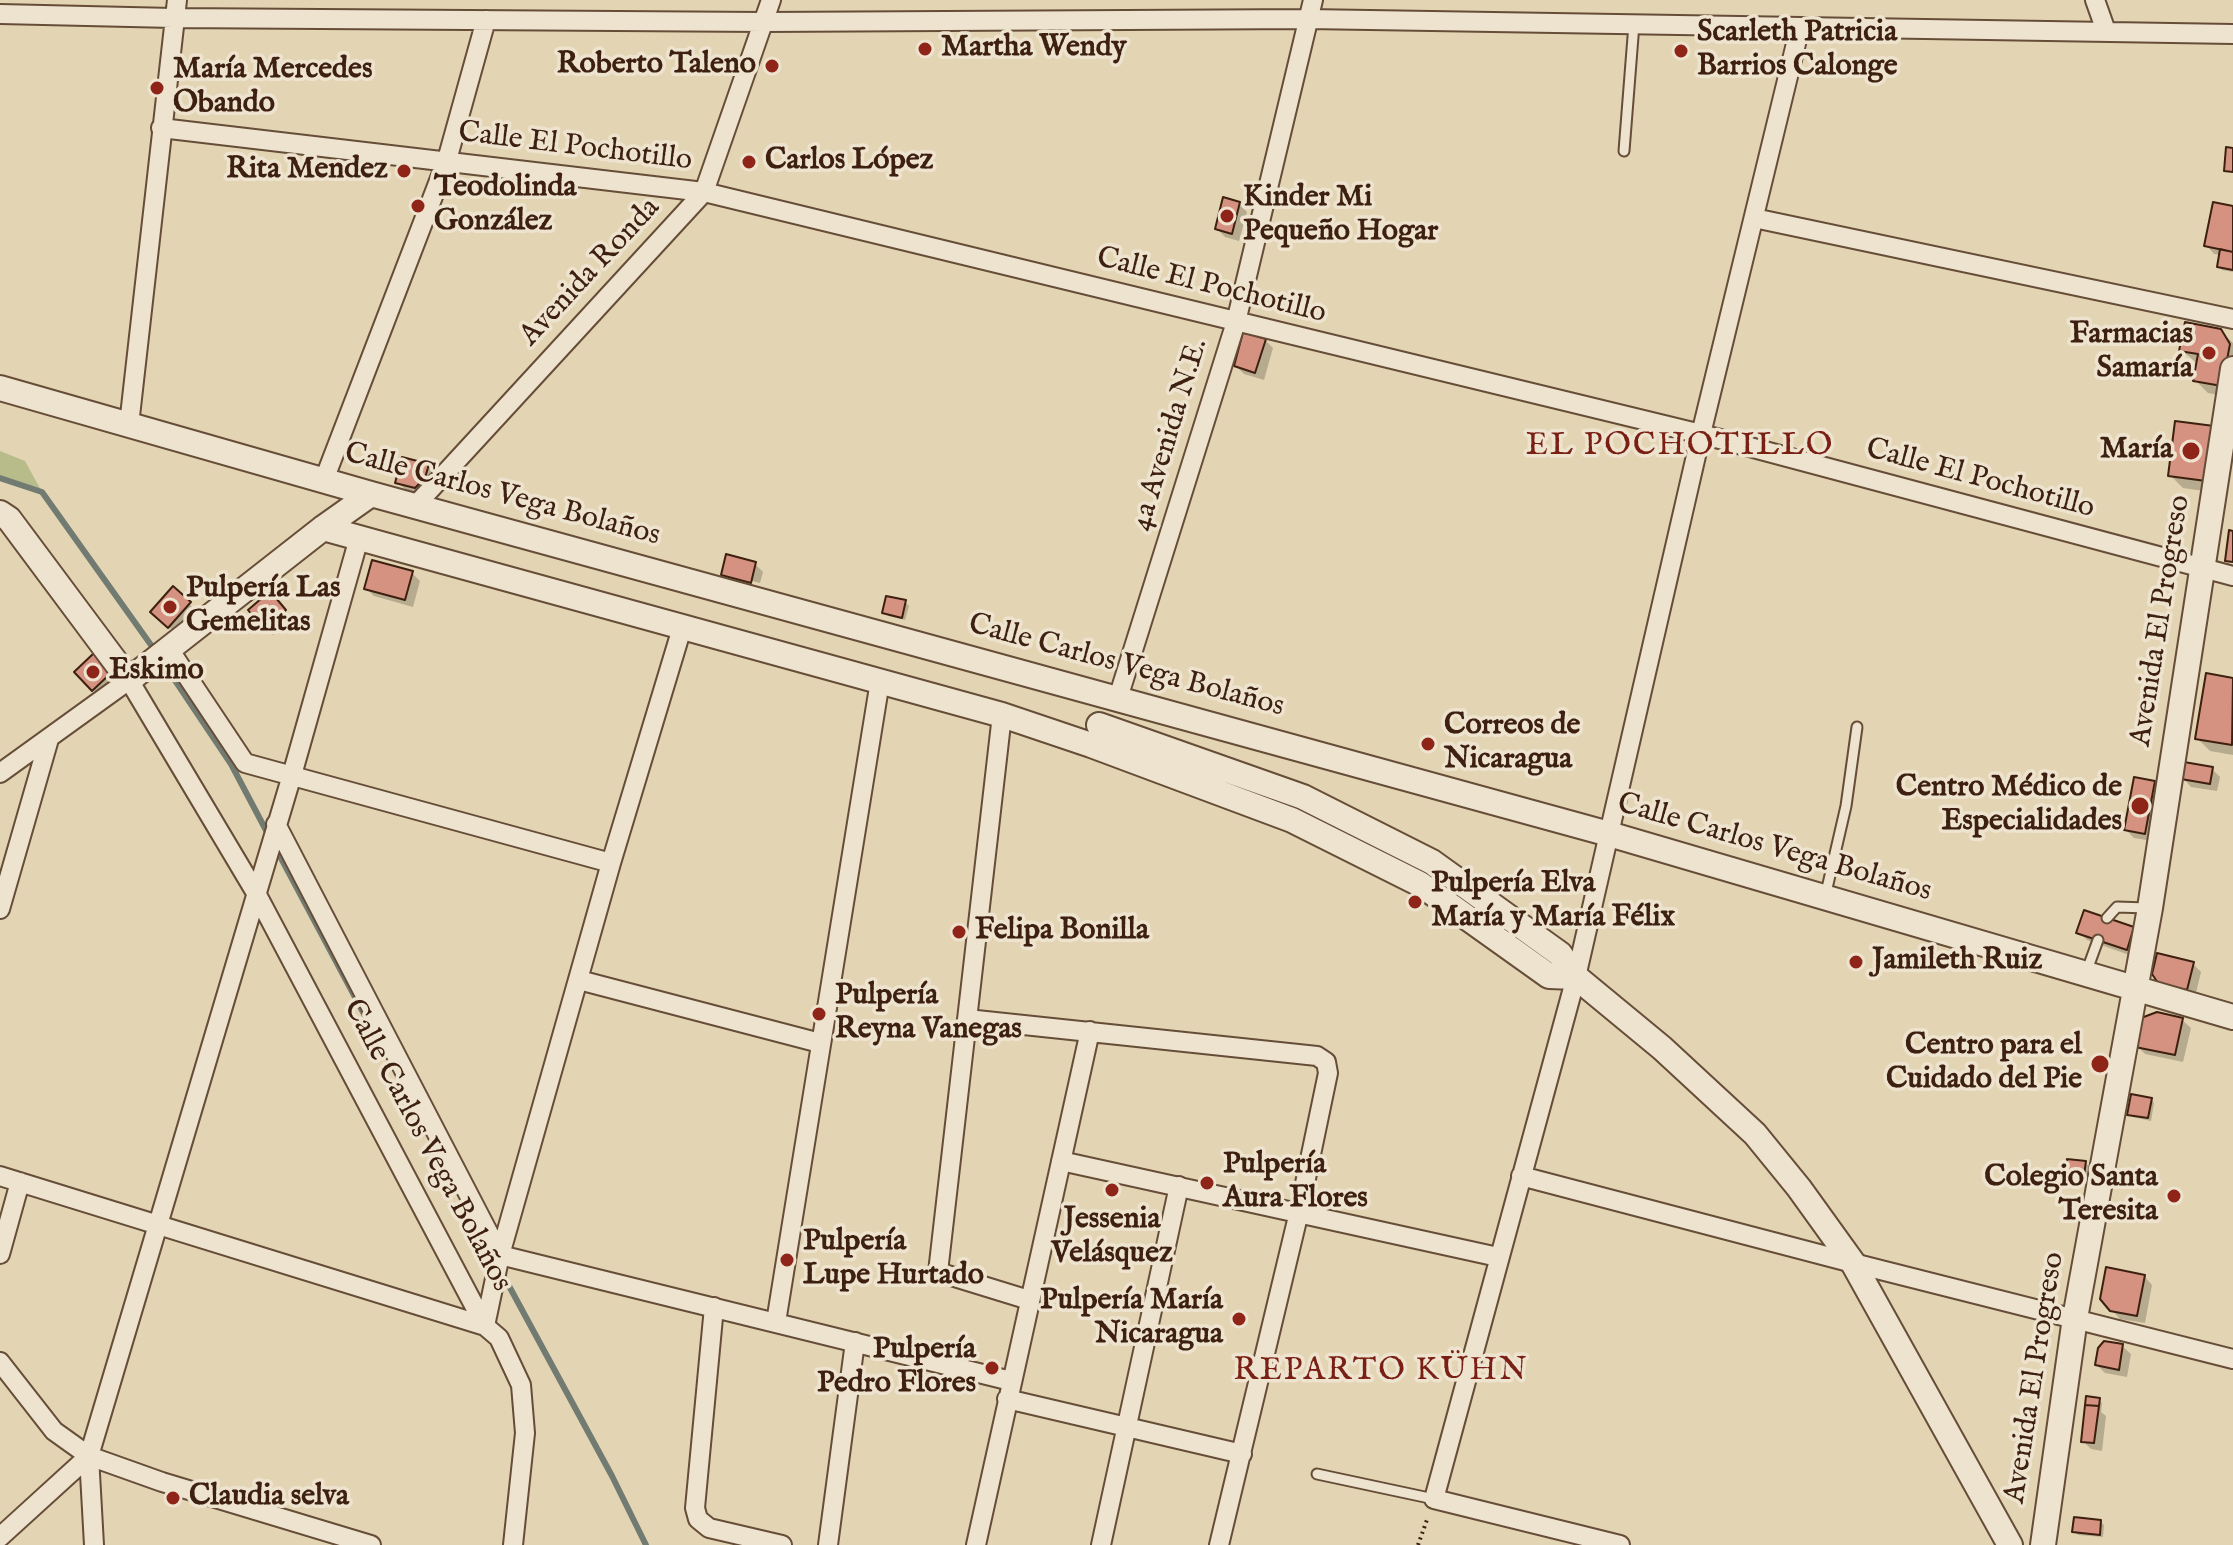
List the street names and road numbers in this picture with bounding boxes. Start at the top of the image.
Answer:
street label: Calle El Pochotillo [456,116,694,180]
street label: Avenida Ronda [513,191,669,355]
street label: Calle El Pochotillo [1093,241,1329,333]
street label: 4a Avenida N.E. [1125,335,1217,535]
street label: Calle El Pochotillo [1862,432,2098,528]
street label: Calle Carlos Vega Bolaños [340,437,664,555]
street label: Avenida El Progreso [2124,493,2200,749]
street label: Calle Carlos Vega Bolaños [964,608,1288,726]
street label: Calle Carlos Vega Bolaños [1613,787,1935,911]
street label: Calle Carlos Vega Bolaños [334,994,518,1298]
street label: Avenida El Progreso [1998,1250,2074,1506]

